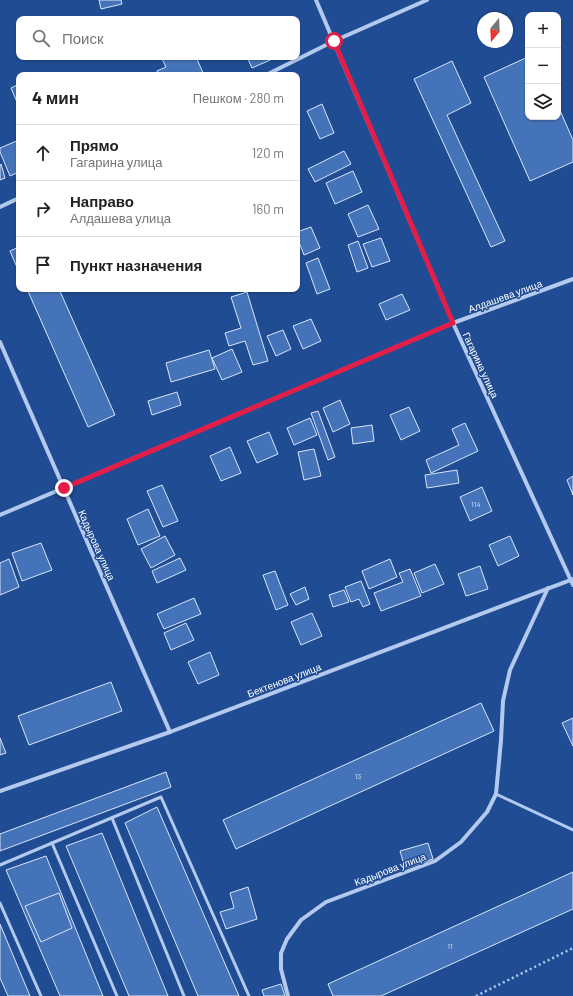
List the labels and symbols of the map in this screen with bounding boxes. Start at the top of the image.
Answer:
north arrow [477,12,513,48]
route start [325,32,343,50]
street label: Алдашева улица [466,277,544,315]
street label: Гагарина улица [461,330,502,400]
route end [55,479,73,497]
house number: 114 [471,499,481,509]
street label: Кадырова улица [76,508,118,582]
street label: Бектенова улица [245,660,323,700]
house number: 13 [355,771,361,781]
street label: Кадырова улица [352,850,428,888]
house number: 11 [447,941,453,951]

